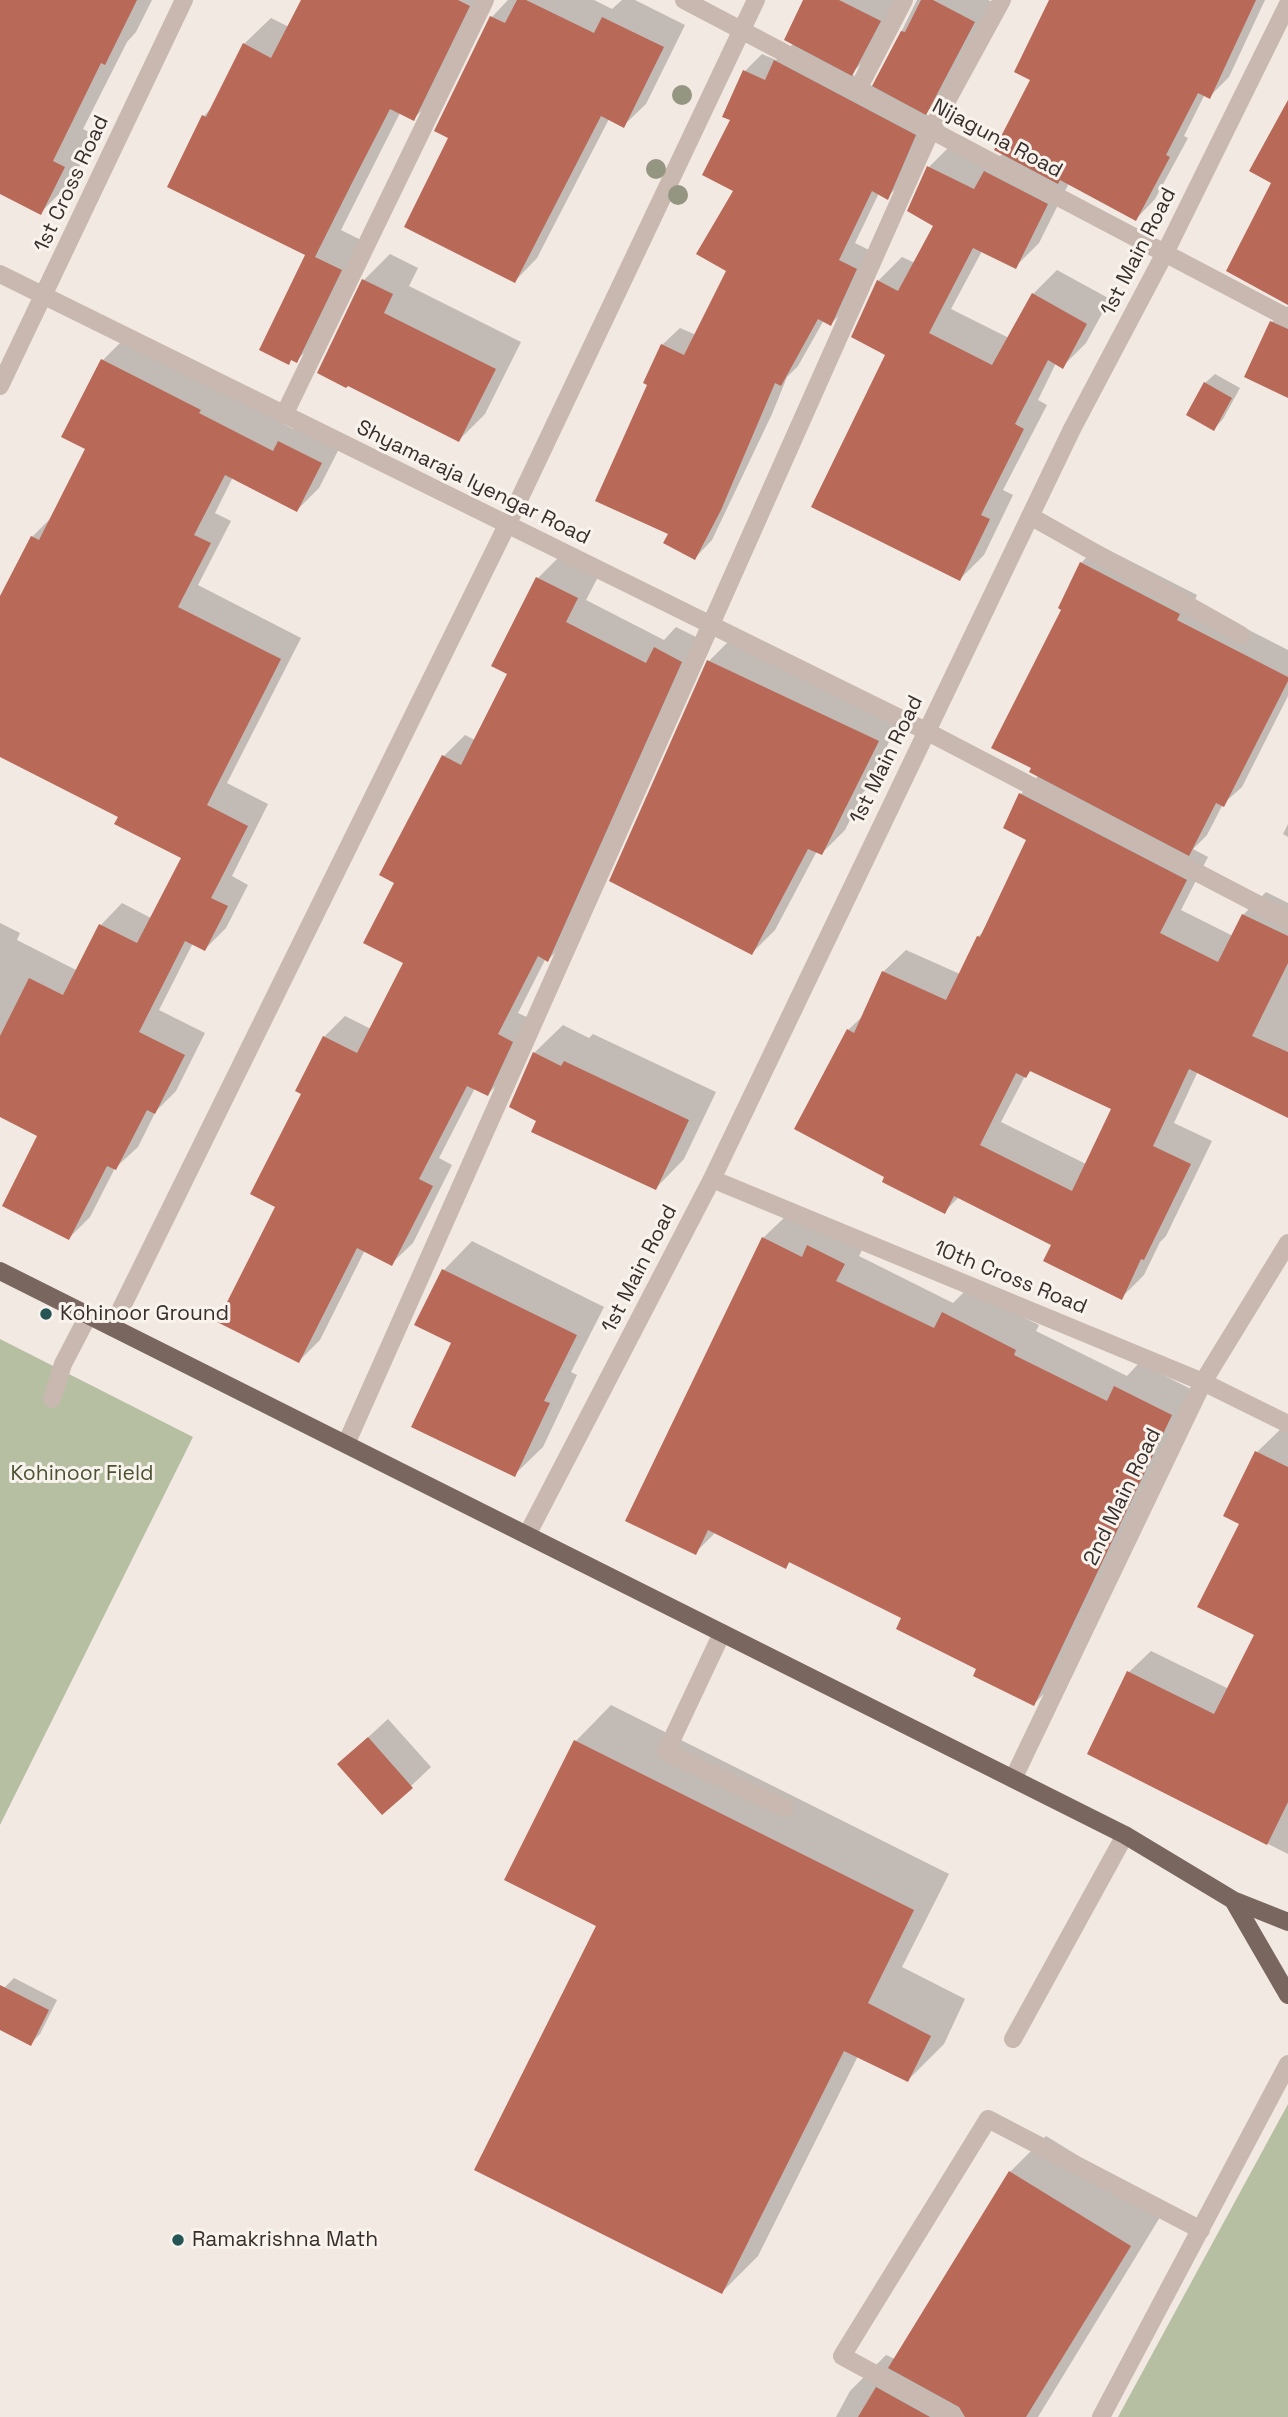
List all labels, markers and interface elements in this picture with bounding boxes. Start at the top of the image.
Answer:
street label: Nijaguna Road [927,94,1067,184]
street label: 1st Cross Road [29,112,115,256]
street label: 1st Main Road [1096,184,1182,320]
street label: Shyamaraja Iyengar Road [352,415,594,551]
street label: 1st Main Road [845,692,929,828]
street label: 1st Main Road [597,1201,683,1337]
street label: 10th Cross Road [930,1236,1090,1320]
place label: Kohinoor Ground [60,1301,229,1327]
marker: Kohinoor Ground [38,1306,54,1322]
street label: 2nd Main Road [1079,1424,1167,1570]
park label: Kohinoor Field [10,1461,154,1487]
place label: Ramakrishna Math [192,2227,378,2253]
marker: Ramakrishna Math [170,2232,186,2248]

